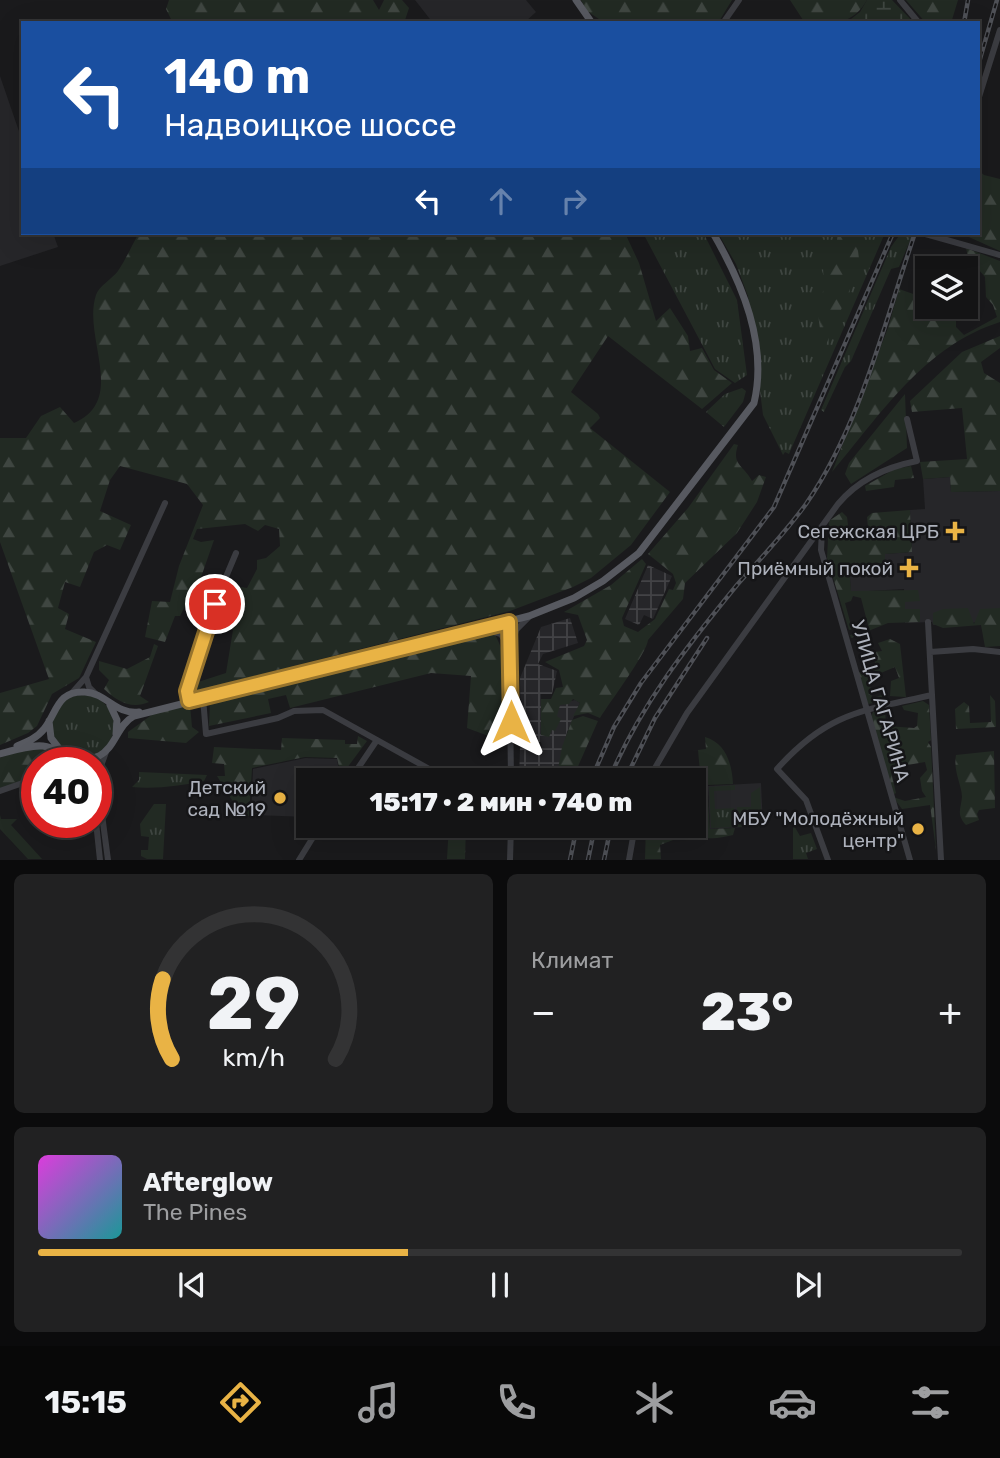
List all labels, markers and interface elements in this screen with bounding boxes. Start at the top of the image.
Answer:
text: 140 m [164,47,310,105]
icon: left [49,49,140,140]
text: Надвоицкое шоссе [164,106,457,144]
icon: left [409,182,447,220]
icon: ahead [482,182,520,220]
icon: right [555,182,593,220]
map controls [915,256,978,319]
button: layers [915,256,978,319]
place label: Сегежская ЦРБ [797,520,939,543]
marker: Сегежская ЦРБ [945,521,965,541]
place label: Приёмный покой [737,557,893,580]
marker: Приёмный покой [899,558,919,578]
pin [185,574,245,634]
icon: arrive [196,585,234,623]
street label: УЛИЦА ГАГАРИНА [846,618,915,785]
position arrow [474,685,548,759]
speed limit sign: 40 [21,747,112,838]
place label: Детский сад №19 [188,776,266,821]
text: 15:17 · 2 мин · 740 m [370,787,632,818]
marker: Детский сад №19 [272,790,288,806]
place label: МБУ "Молодёжный центр" [732,807,904,852]
marker: МБУ "Молодёжный центр" [910,821,926,837]
text: Климат [531,946,613,974]
text: 29 [207,962,300,1048]
text: 23° [701,981,793,1043]
text: − [531,989,556,1035]
text: + [938,989,962,1035]
text: km/h [222,1043,285,1072]
text: Afterglow [143,1167,273,1198]
text: The Pines [143,1198,247,1226]
icon: previous [173,1266,211,1304]
icon: pause [481,1266,519,1304]
icon: next [789,1266,827,1304]
icon: directions [216,1378,265,1427]
icon: music [354,1378,403,1427]
icon: phone [492,1378,541,1427]
icon: climate [630,1378,679,1427]
icon: car [768,1378,817,1427]
icon: filters [906,1378,955,1427]
text: 15:15 [45,1383,127,1421]

